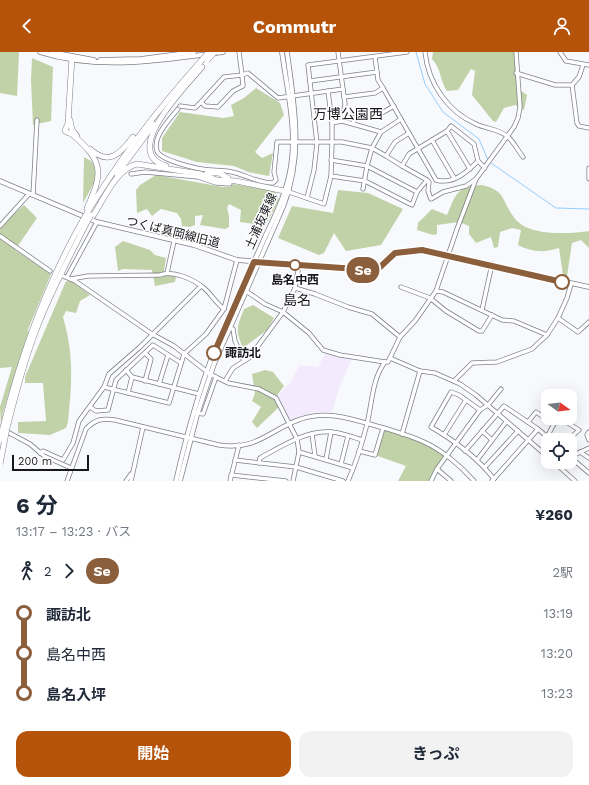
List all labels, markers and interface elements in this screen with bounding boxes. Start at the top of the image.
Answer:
icon: back [16,15,38,37]
icon: person [551,15,573,37]
text: Commutr [253,16,336,37]
district label: 万博公園西 [313,106,383,122]
street label: 土浦坂東線 [242,191,280,251]
street label: つくば真岡線旧道 [125,214,221,250]
line badge: Se [345,257,381,283]
marker: 島名中西 [289,259,301,271]
text: Se [354,262,372,278]
place label: 島名中西 [271,273,319,287]
unlabelled marker [554,274,570,290]
district label: 島名 [283,292,311,308]
marker: 諏訪北 [206,345,222,361]
place label: 諏訪北 [225,346,261,360]
north arrow [541,389,577,425]
map controls [541,389,577,469]
button: locate [541,433,577,469]
scale bar [12,453,89,472]
text: 200 m [18,455,52,468]
text: 6 分 [16,493,58,518]
text: ¥260 [535,506,573,524]
text: 13:17 – 13:23 · バス [16,524,131,539]
icon: walk [16,560,38,582]
icon: forward [58,560,80,582]
text: Se [94,563,111,579]
text: 2 [44,564,52,579]
text: 2駅 [552,565,573,580]
text: 諏訪北 [46,606,91,624]
text: 13:19 [543,606,573,621]
text: 島名中西 [46,646,106,664]
text: 13:20 [541,646,573,661]
text: 島名入坪 [46,686,106,704]
text: 13:23 [541,686,573,701]
button: 開始 [16,731,291,777]
button: きっぷ [299,731,573,777]

